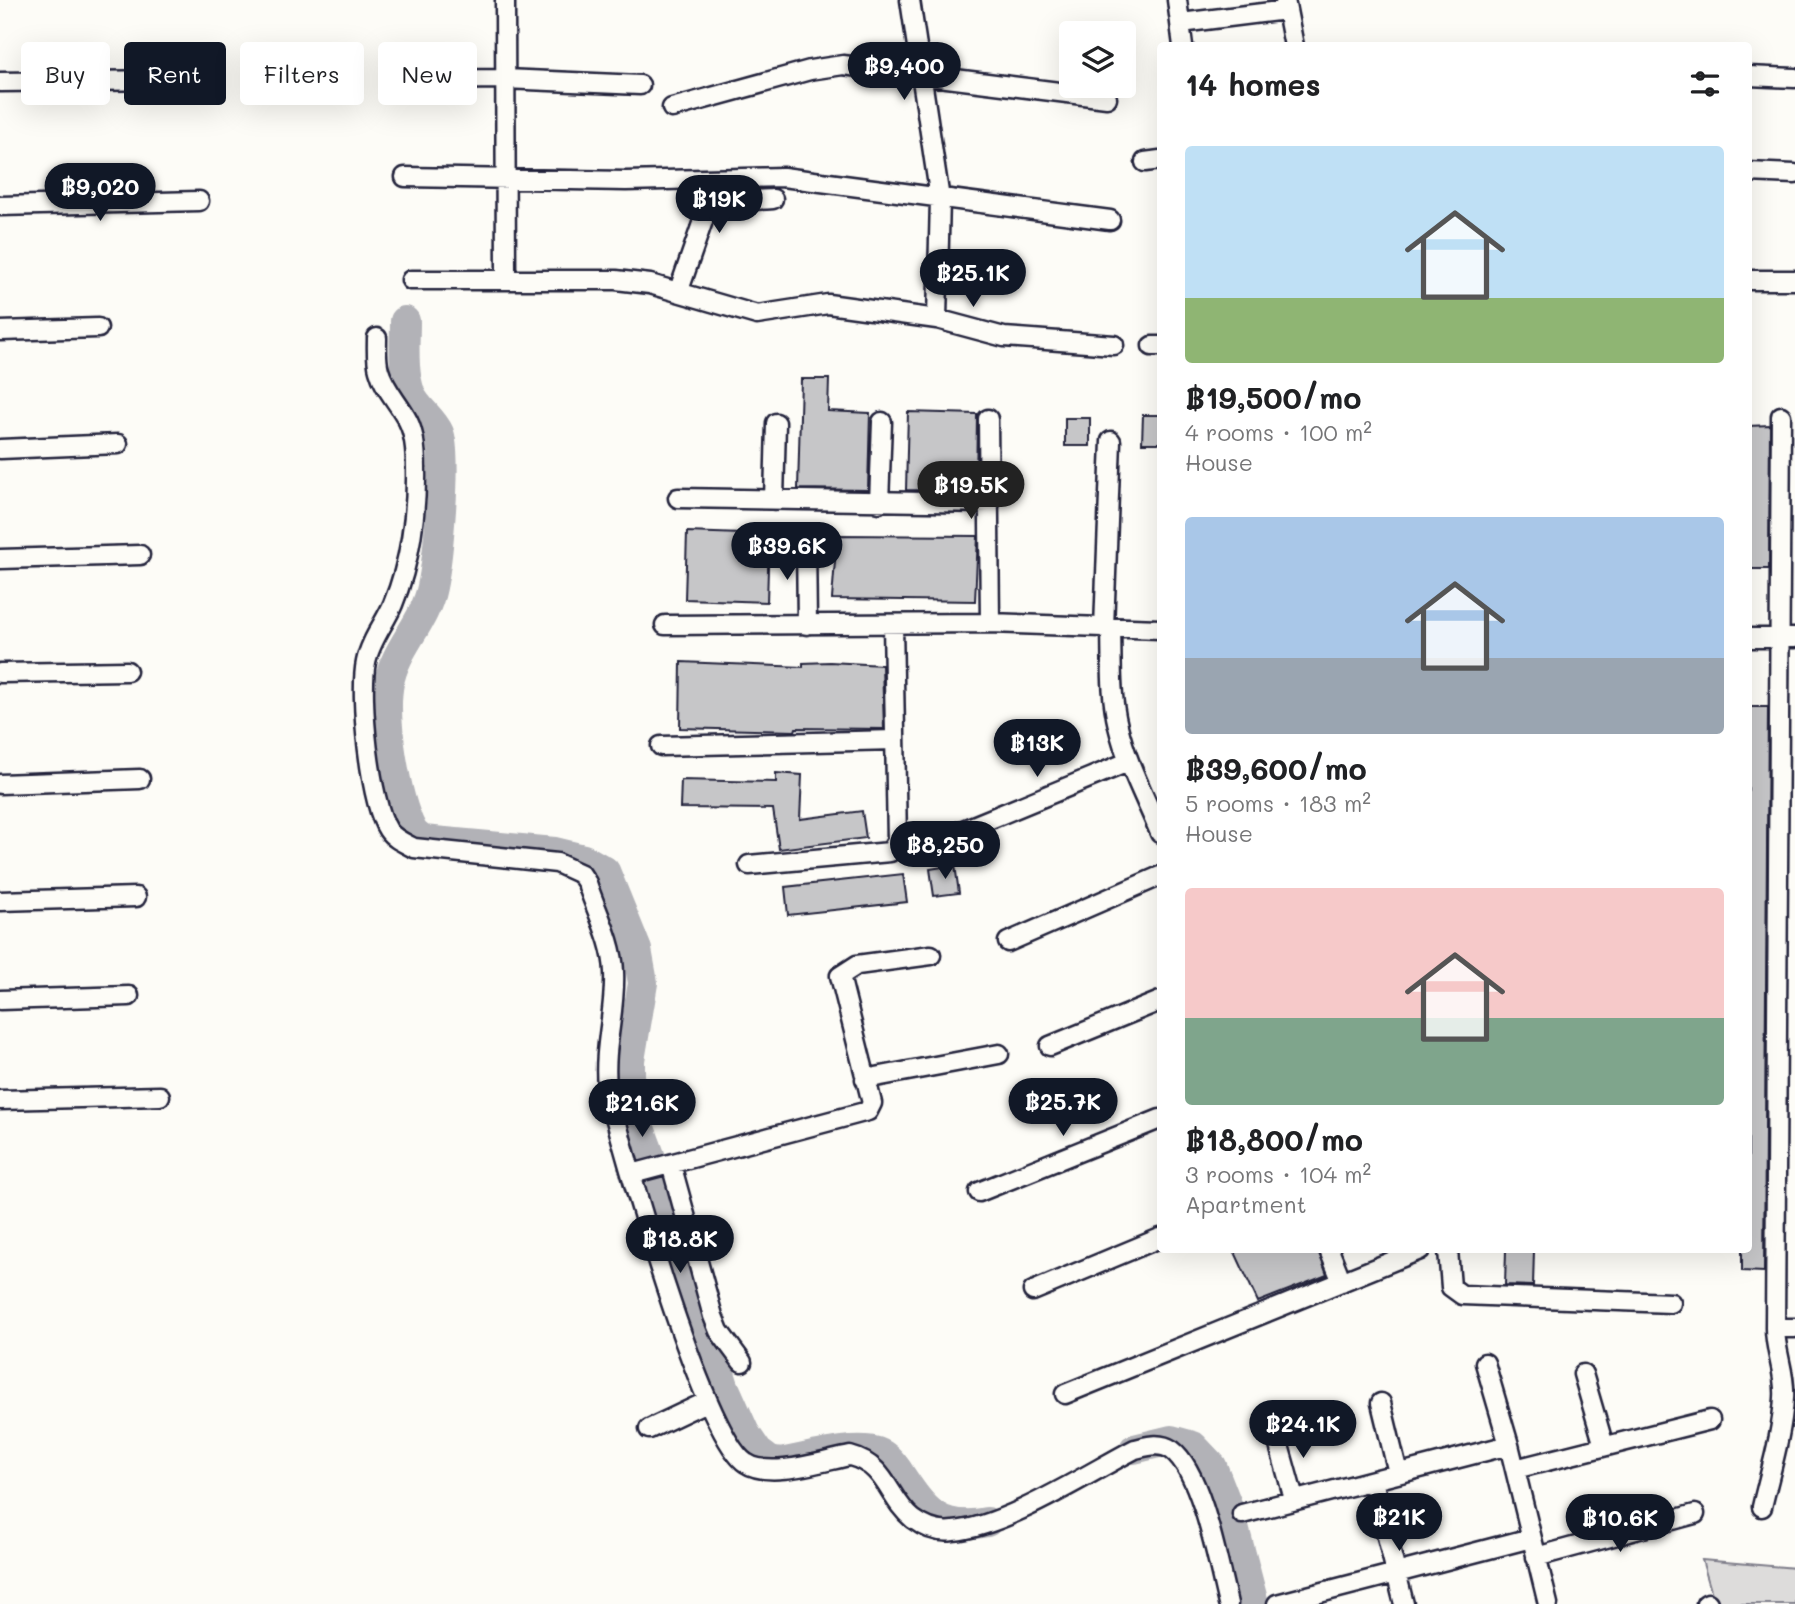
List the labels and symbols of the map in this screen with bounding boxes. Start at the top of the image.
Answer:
pin: ฿9,400 [847,42,961,102]
pin: ฿9,020 [43,164,157,223]
pin: ฿19K [678,176,760,235]
pin: ฿25.1K [916,250,1030,309]
pin: ฿19.5K [914,462,1028,521]
pin: ฿39.6K [730,522,844,582]
pin: ฿13K [996,720,1078,779]
pin: ฿8,250 [888,822,1002,881]
pin: ฿25.7K [1006,1078,1120,1138]
pin: ฿21.6K [585,1080,699,1139]
pin: ฿18.8K [623,1216,737,1275]
pin: ฿24.1K [1246,1400,1360,1460]
pin: ฿21K [1358,1494,1440,1553]
pin: ฿10.6K [1563,1494,1677,1554]

